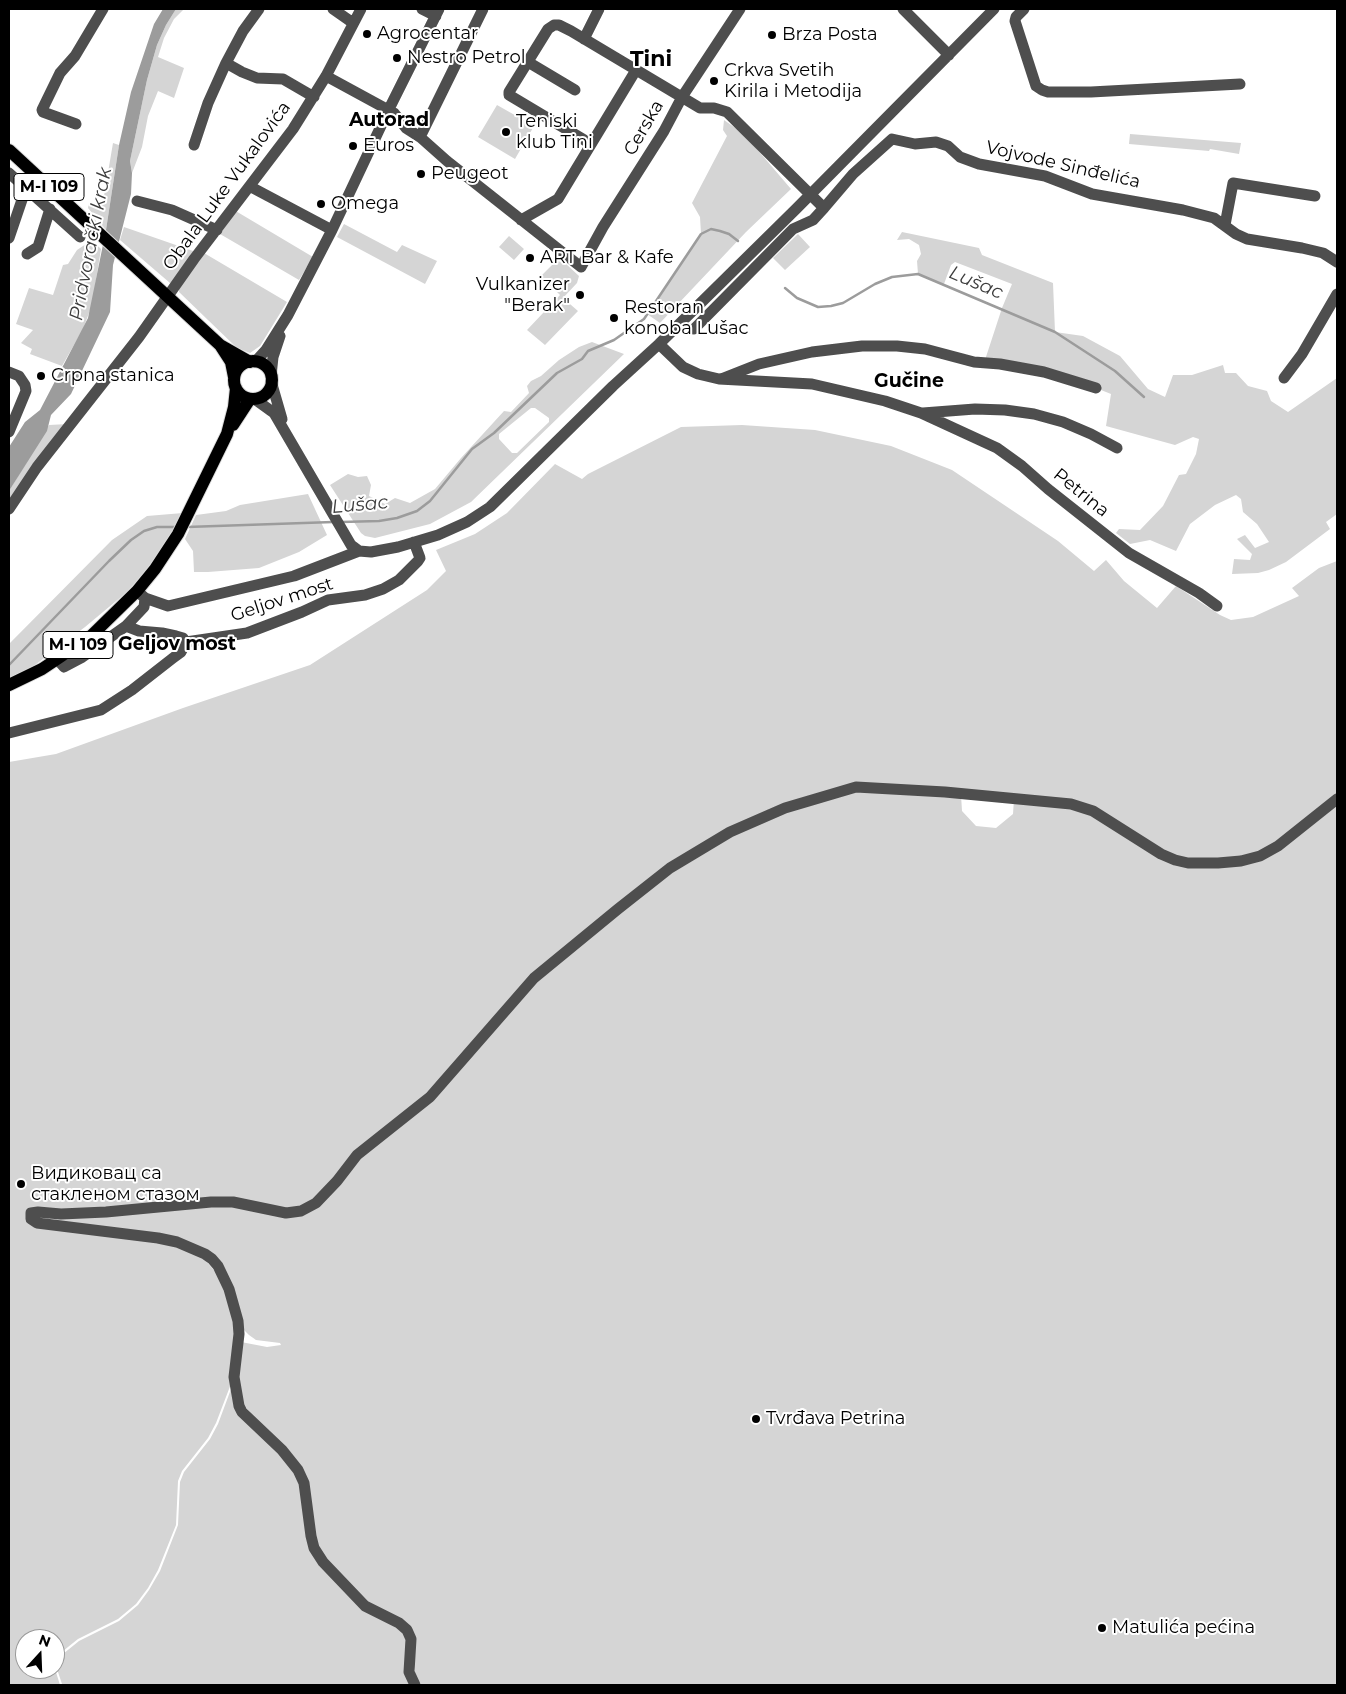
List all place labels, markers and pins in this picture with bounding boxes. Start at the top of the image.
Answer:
place label: Agrocentar [377,23,478,45]
place label: Brza Posta [782,24,878,46]
marker: Agrocentar [361,28,373,40]
marker: Brza Posta [766,29,778,41]
place label: Nestro Petrol [407,47,526,69]
marker: Nestro Petrol [391,52,403,64]
place label: Crkva Svetih Kirila i Metodija [724,60,862,102]
marker: Crkva Svetih Kirila i Metodija [708,75,720,87]
place label: Teniski klub Tini [516,111,593,154]
marker: Teniski klub Tini [500,126,512,138]
place label: Euros [363,135,414,157]
marker: Euros [347,140,359,152]
place label: Peugeot [431,163,508,185]
marker: Peugeot [415,168,427,180]
place label: Omega [331,193,399,215]
marker: Omega [315,198,327,210]
place label: ART Bar & Кafe [540,247,674,269]
marker: ART Bar & Кafe [524,252,536,264]
place label: Vulkanizer "Berak" [476,274,570,316]
marker: Vulkanizer "Berak" [574,289,586,301]
place label: Restoran konoba Lušac [624,297,749,340]
marker: Restoran konoba Lušac [608,312,620,324]
place label: Crpna stanica [51,365,175,387]
marker: Crpna stanica [35,370,47,382]
place label: Видиковац са стакленом стазом [31,1163,200,1206]
marker: Видиковац са стакленом стазом [15,1178,27,1190]
place label: Tvrđava Petrina [766,1408,905,1430]
marker: Tvrđava Petrina [750,1413,762,1425]
place label: Matulića pećina [1112,1617,1255,1639]
marker: Matulića pećina [1096,1622,1108,1634]

